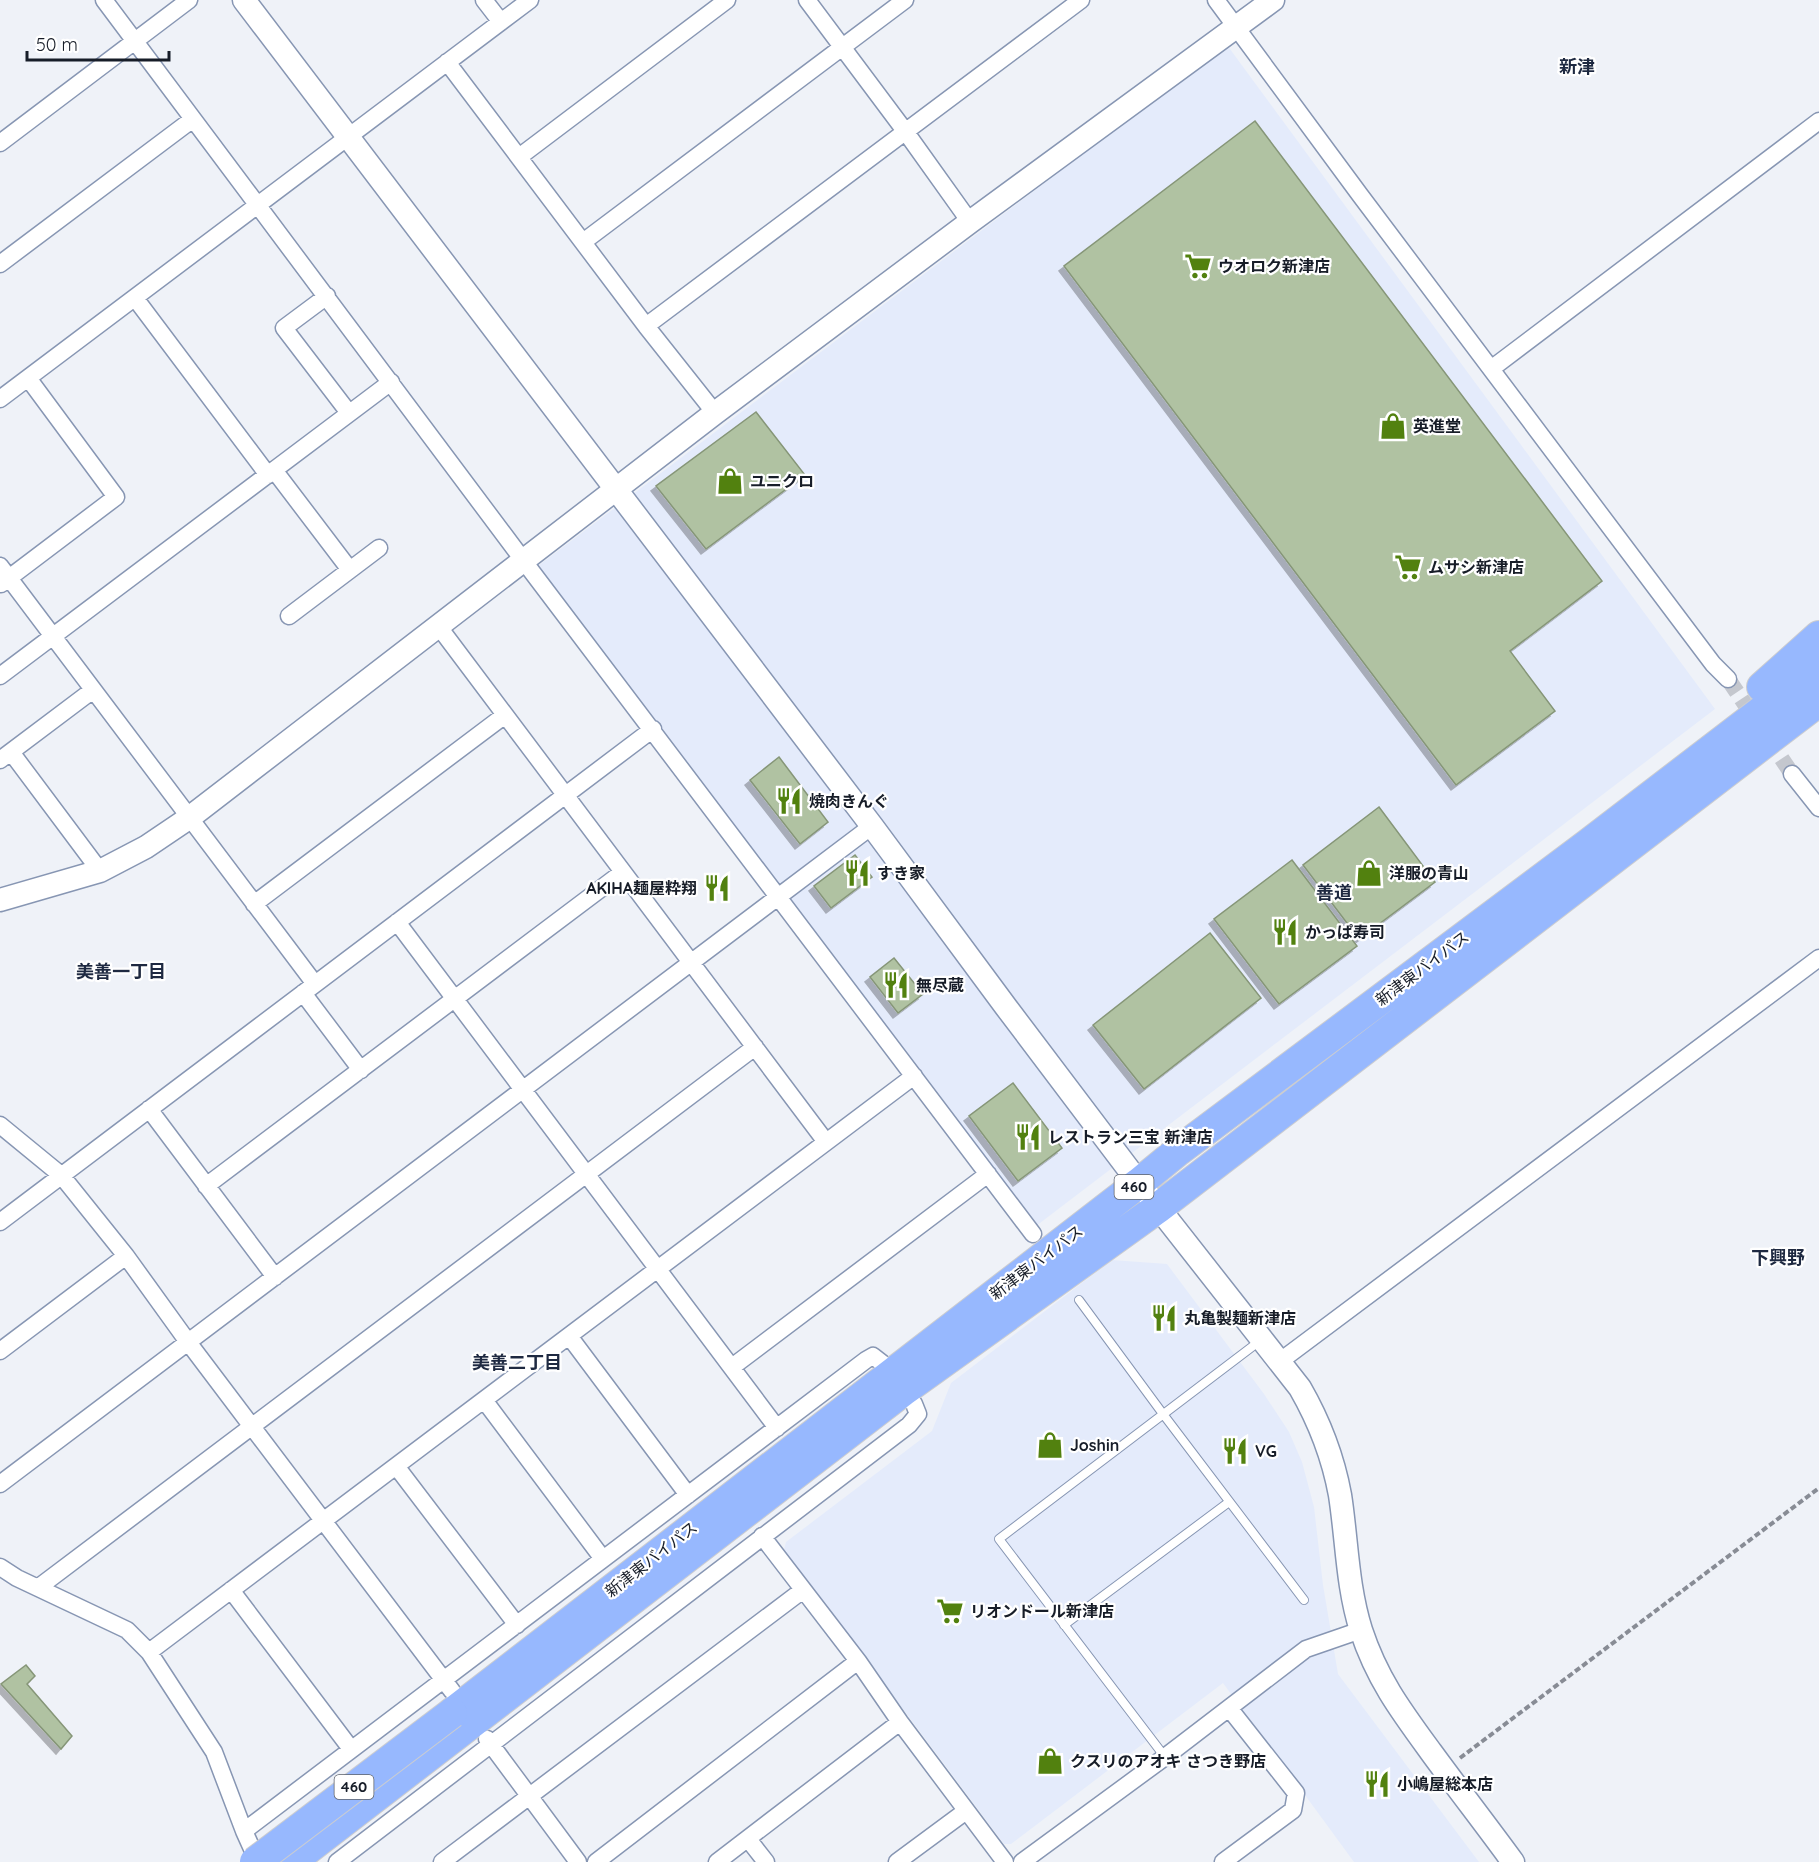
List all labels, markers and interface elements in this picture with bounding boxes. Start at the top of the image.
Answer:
scale bar [27,24,170,62]
text: 50 m [36,33,78,56]
district label: 新津 [1559,55,1595,78]
supermarket icon: ウオロク新津店 [1183,251,1213,281]
place label: ウオロク新津店 [1218,256,1330,276]
shop icon: 英進堂 [1378,411,1408,441]
place label: 英進堂 [1413,416,1461,436]
shop icon: ユニクロ [715,466,745,496]
place label: ユニクロ [750,471,814,491]
supermarket icon: ムサシ新津店 [1393,552,1423,582]
place label: ムサシ新津店 [1428,557,1524,577]
restaurant icon: 焼肉きんぐ [774,786,804,816]
place label: 焼肉きんぐ [809,791,889,811]
restaurant icon: すき家 [842,858,872,888]
shop icon: 洋服の青山 [1354,858,1384,888]
place label: すき家 [877,863,925,883]
place label: 洋服の青山 [1389,863,1469,883]
restaurant icon: AKIHA麺屋粋翔 [702,873,732,903]
place label: AKIHA麺屋粋翔 [586,878,697,898]
district label: 善道 [1316,881,1352,904]
restaurant icon: かっぱ寿司 [1270,917,1300,947]
place label: かっぱ寿司 [1305,922,1385,942]
street label: 新津東バイパス [1371,926,1473,1010]
district label: 美善一丁目 [76,960,166,983]
restaurant icon: 無尽蔵 [881,970,911,1000]
place label: 無尽蔵 [916,975,964,995]
restaurant icon: レストラン三宝 新津店 [1013,1122,1043,1152]
place label: レストラン三宝 新津店 [1048,1127,1212,1147]
road number: 460 [1114,1175,1154,1199]
street label: 新津東バイパス [985,1220,1087,1304]
district label: 下興野 [1751,1246,1805,1269]
restaurant icon: 丸亀製麺新津店 [1149,1303,1179,1333]
place label: 丸亀製麺新津店 [1184,1308,1296,1328]
district label: 美善二丁目 [472,1351,562,1374]
shop icon: Joshin [1035,1430,1065,1460]
place label: Joshin [1070,1435,1119,1455]
restaurant icon: VG [1220,1436,1250,1466]
place label: VG [1255,1441,1277,1461]
street label: 新津東バイパス [601,1517,701,1601]
supermarket icon: リオンドール新津店 [935,1596,965,1626]
place label: リオンドール新津店 [970,1601,1114,1621]
shop icon: クスリのアオキ さつき野店 [1035,1746,1065,1776]
place label: クスリのアオキ さつき野店 [1070,1751,1266,1771]
restaurant icon: 小嶋屋総本店 [1362,1769,1392,1799]
place label: 小嶋屋総本店 [1397,1774,1493,1794]
road number: 460 [334,1775,374,1799]

